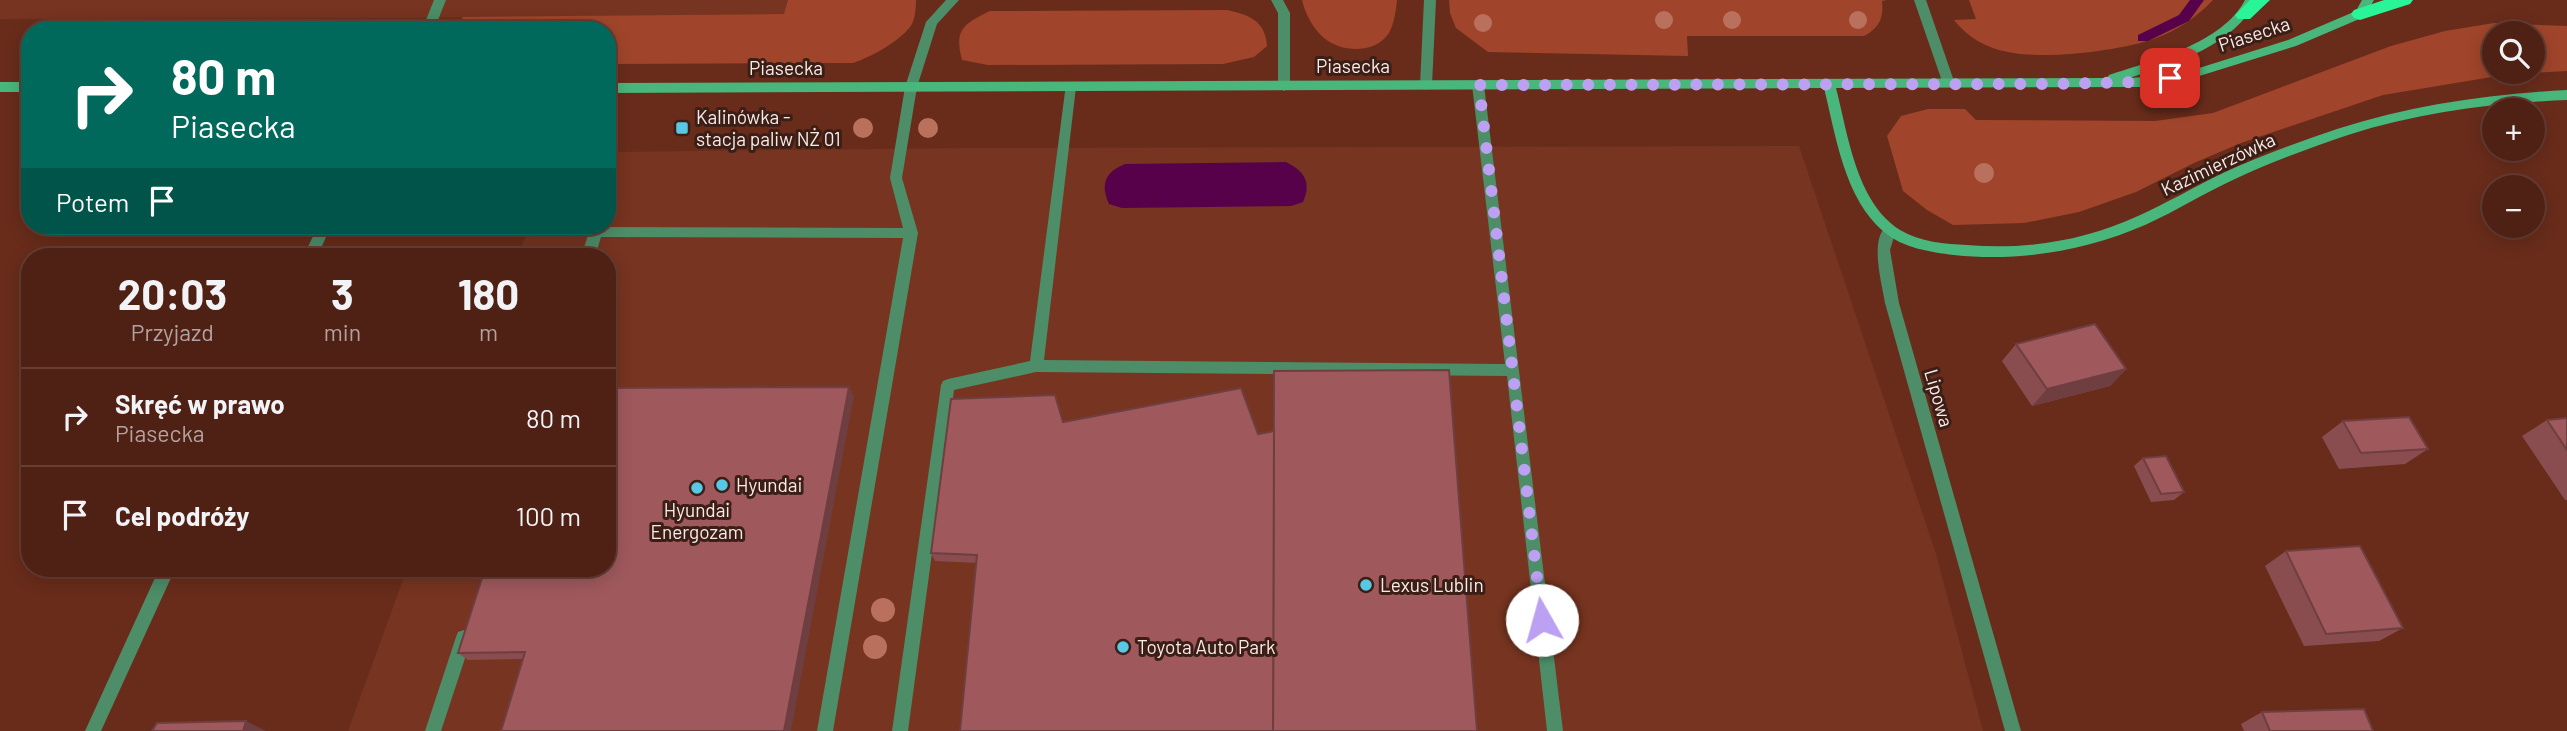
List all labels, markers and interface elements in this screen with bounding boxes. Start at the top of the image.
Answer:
street label: Piasecka [2215,11,2293,56]
map controls [2482,21,2545,238]
button: search [2482,21,2545,84]
text: 80 m [171,46,276,105]
pin [2140,48,2200,108]
icon: right [56,49,147,140]
street label: Piasecka [1316,54,1390,77]
street label: Piasecka [749,56,823,79]
icon: arrive [2151,59,2189,97]
button: + [2482,98,2545,161]
place label: Kalinówka - stacja paliw NŻ 01 [696,105,841,150]
text: Piasecka [171,106,296,144]
marker: Kalinówka - stacja paliw NŻ 01 [674,120,690,136]
street label: Kazimierzówka [2157,127,2279,200]
button: − [2482,175,2545,238]
icon: arrive [143,182,181,220]
text: Potem [56,186,129,217]
text: 20:03 [118,268,227,318]
text: 3 [331,268,354,318]
text: 180 [458,268,519,318]
text: Przyjazd [131,318,214,346]
text: min [324,318,361,346]
text: m [479,318,498,346]
street label: Lipowa [1920,366,1959,429]
text: Skręć w prawo [115,388,285,419]
icon: right [56,398,94,436]
text: 80 m [526,402,581,433]
text: Piasecka [115,419,205,447]
place label: Hyundai [736,473,802,496]
marker: Hyundai [714,477,730,493]
marker: Hyundai Energozam [689,480,705,496]
icon: arrive [56,496,94,534]
place label: Hyundai Energozam [651,498,743,543]
text: Cel podróży [115,500,249,531]
text: 100 m [516,500,581,531]
place label: Lexus Lublin [1380,573,1484,596]
marker: Lexus Lublin [1358,577,1374,593]
position arrow [1505,583,1579,657]
place label: Toyota Auto Park [1137,635,1275,658]
marker: Toyota Auto Park [1115,639,1131,655]

